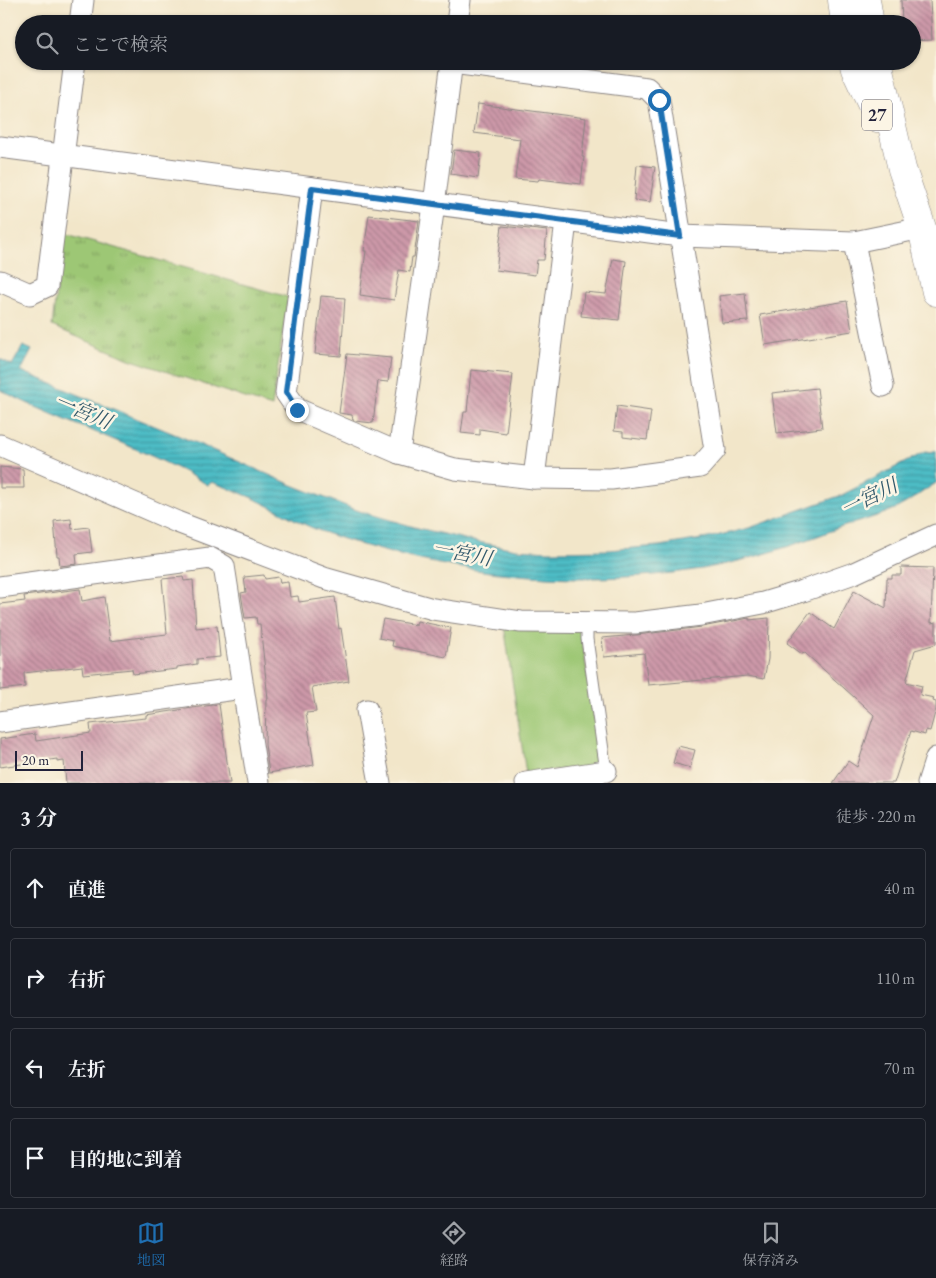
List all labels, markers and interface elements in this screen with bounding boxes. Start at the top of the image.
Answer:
search box [15,15,921,70]
icon: search [33,29,61,57]
text: ここで検索 [73,32,168,57]
route start [648,89,671,112]
road number: 27 [862,100,892,130]
water label: 一宮川 [50,387,118,435]
route end [286,399,309,422]
water label: 一宮川 [836,471,903,522]
water label: 一宮川 [430,535,496,572]
scale bar [15,748,82,771]
text: 20 m [22,751,49,769]
text: 3 分 [20,804,57,831]
text: 徒歩 · 220 m [836,806,916,827]
icon: ahead [21,874,49,902]
text: 直進 [68,877,106,902]
text: 40 m [884,878,915,899]
icon: right [21,964,49,992]
text: 右折 [68,967,106,992]
text: 110 m [876,968,915,989]
icon: left [21,1054,49,1082]
text: 左折 [68,1057,106,1082]
text: 70 m [884,1058,915,1079]
icon: arrive [21,1144,49,1172]
text: 目的地に到着 [68,1147,182,1172]
tab: 地図 [137,1219,165,1269]
tab: 経路 [440,1219,468,1269]
tab: 保存済み [743,1219,799,1269]

